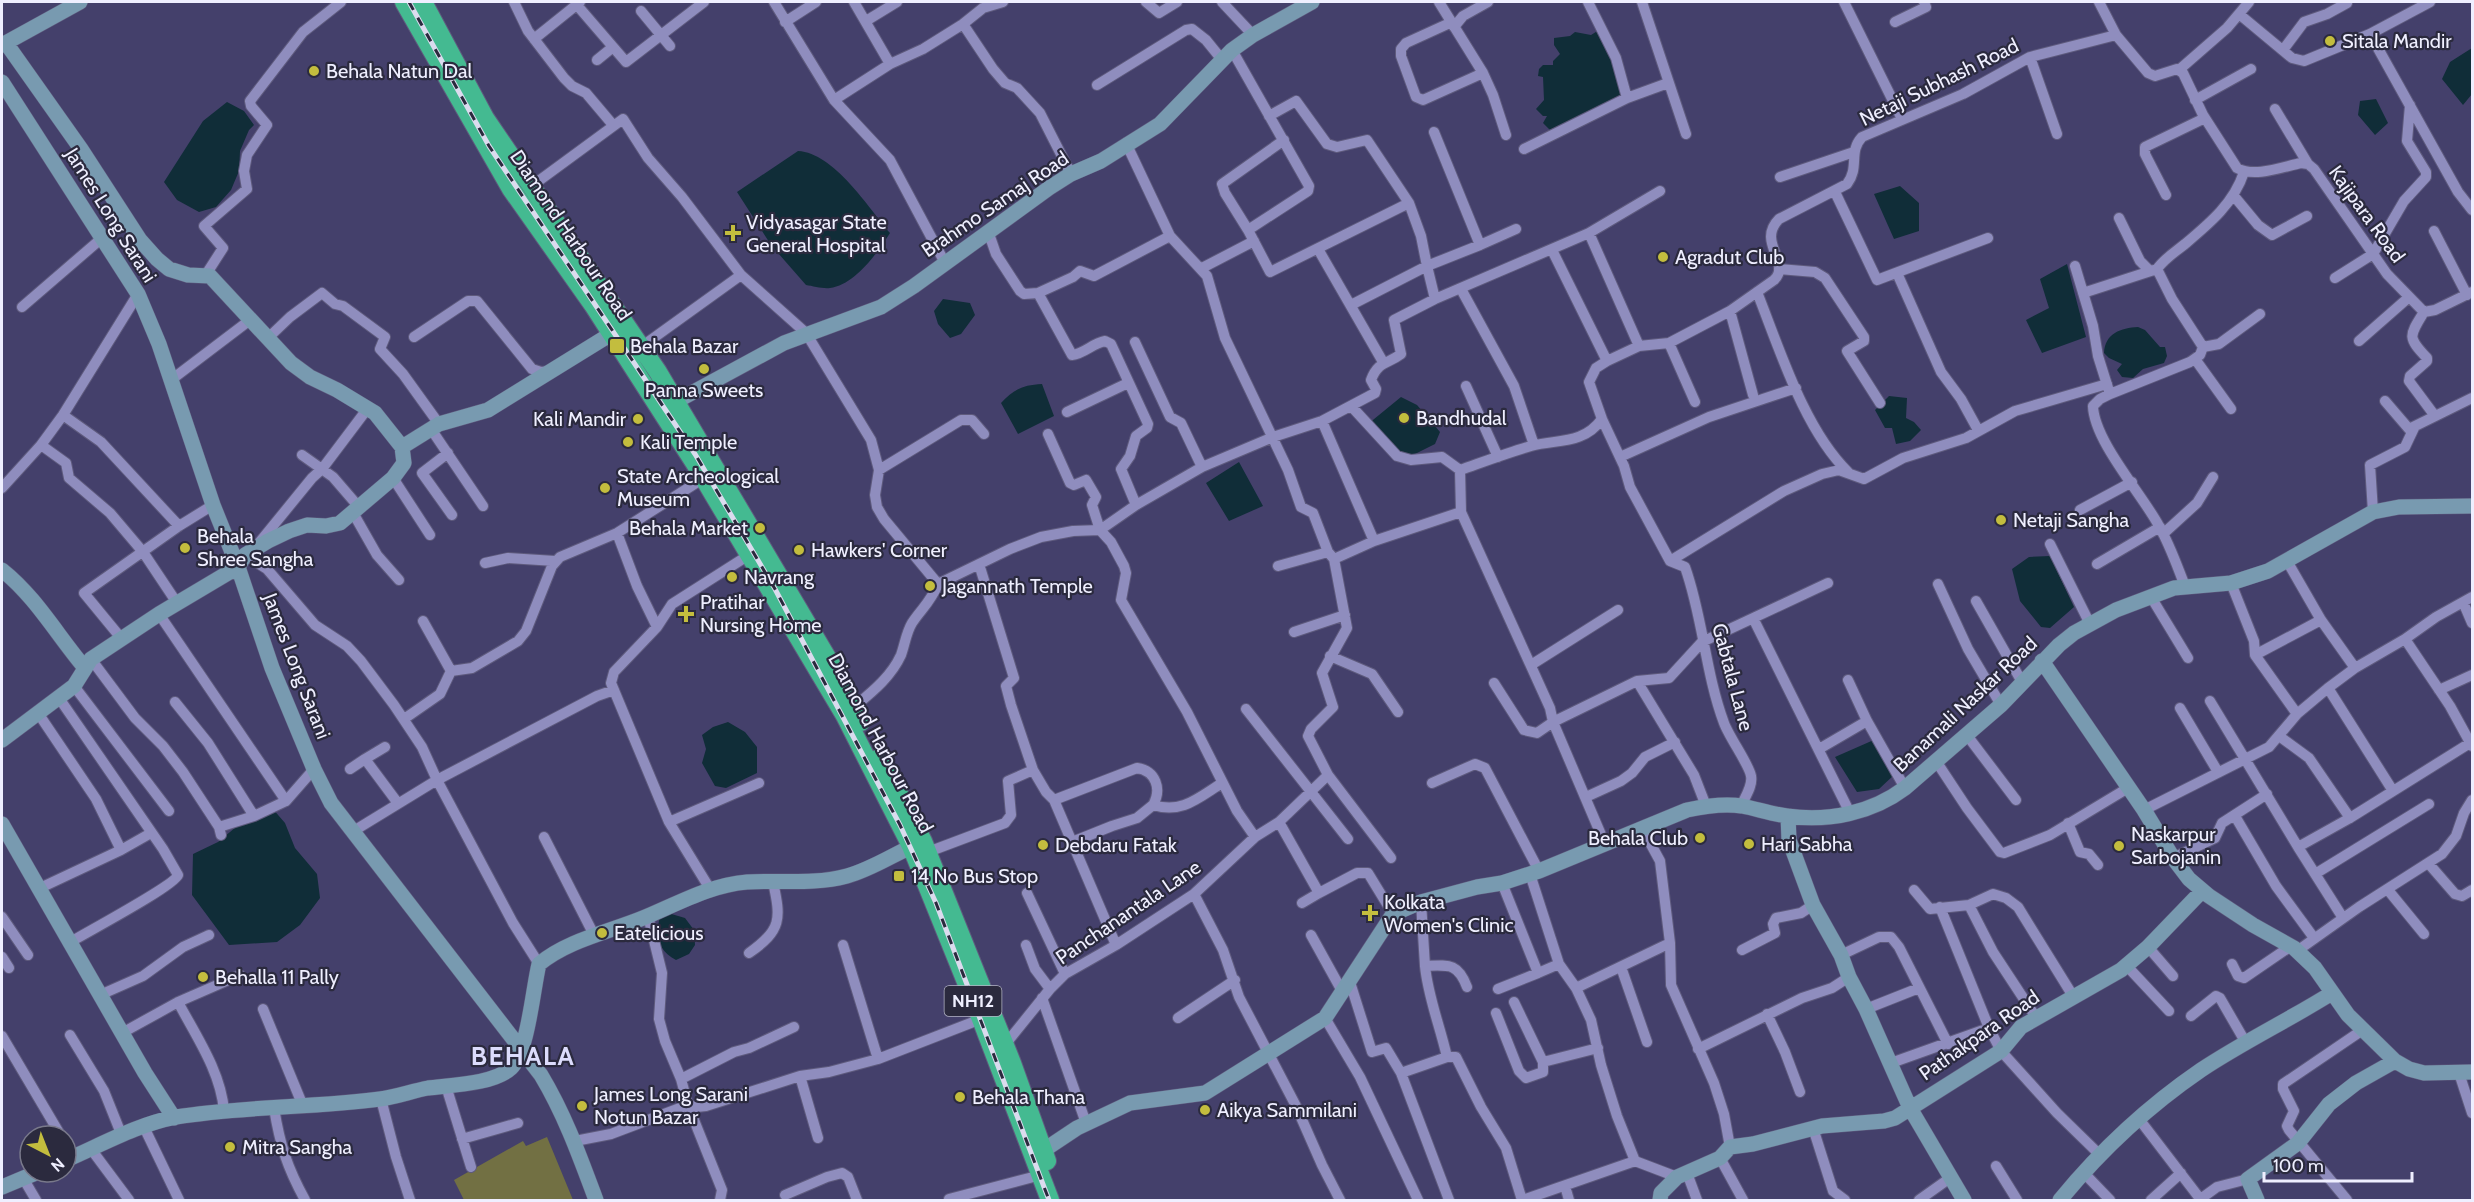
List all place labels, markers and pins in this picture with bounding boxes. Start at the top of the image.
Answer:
place label: Sitala Mandir [2342,29,2452,53]
marker: Sitala Mandir [2323,34,2337,48]
place label: Behala Natun Dal [326,59,473,83]
marker: Behala Natun Dal [307,64,321,78]
place label: Vidyasagar State General Hospital [746,210,887,257]
marker: Vidyasagar State General Hospital [724,224,742,242]
place label: Agradut Club [1675,245,1784,269]
marker: Agradut Club [1656,250,1670,264]
place label: Behala Bazar [630,334,739,358]
marker: Behala Bazar [608,337,626,355]
marker: Panna Sweets [697,362,711,376]
place label: Panna Sweets [645,378,763,402]
place label: Bandhudal [1416,406,1507,430]
place label: Kali Mandir [533,407,627,431]
marker: Bandhudal [1397,411,1411,425]
marker: Kali Mandir [631,412,645,426]
place label: Kali Temple [640,430,737,454]
marker: Kali Temple [621,435,635,449]
place label: State Archeological Museum [617,464,779,511]
marker: State Archeological Museum [598,481,612,495]
place label: Netaji Sangha [2013,508,2130,532]
marker: Netaji Sangha [1994,513,2008,527]
place label: Behala Market [629,516,748,540]
marker: Behala Market [753,521,767,535]
place label: Behala Shree Sangha [197,524,314,571]
place label: Hawkers' Corner [811,538,948,562]
marker: Behala Shree Sangha [178,541,192,555]
marker: Hawkers' Corner [792,543,806,557]
place label: Navrang [744,565,815,589]
marker: Navrang [725,570,739,584]
place label: Jagannath Temple [941,574,1093,598]
marker: Jagannath Temple [923,579,937,593]
place label: Pratihar Nursing Home [700,590,821,637]
marker: Pratihar Nursing Home [677,605,695,623]
place label: Naskarpur Sarbojanin [2131,822,2221,869]
place label: Behala Club [1588,826,1688,850]
marker: Behala Club [1693,831,1707,845]
place label: Hari Sabha [1761,832,1853,856]
place label: Debdaru Fatak [1055,833,1177,857]
marker: Hari Sabha [1742,837,1756,851]
marker: Debdaru Fatak [1036,838,1050,852]
marker: Naskarpur Sarbojanin [2112,839,2126,853]
place label: 14 No Bus Stop [911,864,1038,888]
marker: 14 No Bus Stop [892,869,906,883]
place label: Kolkata Women's Clinic [1384,890,1514,937]
marker: Kolkata Women's Clinic [1361,904,1379,922]
place label: Eatelicious [614,921,703,945]
marker: Eatelicious [595,926,609,940]
place label: Behalla 11 Pally [215,965,339,989]
marker: Behalla 11 Pally [196,970,210,984]
place label: James Long Sarani Notun Bazar [593,1082,748,1129]
place label: Behala Thana [972,1085,1086,1109]
marker: Behala Thana [953,1090,967,1104]
place label: Aikya Sammilani [1217,1098,1357,1122]
marker: James Long Sarani Notun Bazar [575,1099,589,1113]
marker: Aikya Sammilani [1198,1103,1212,1117]
place label: Mitra Sangha [242,1135,353,1159]
marker: Mitra Sangha [223,1140,237,1154]

